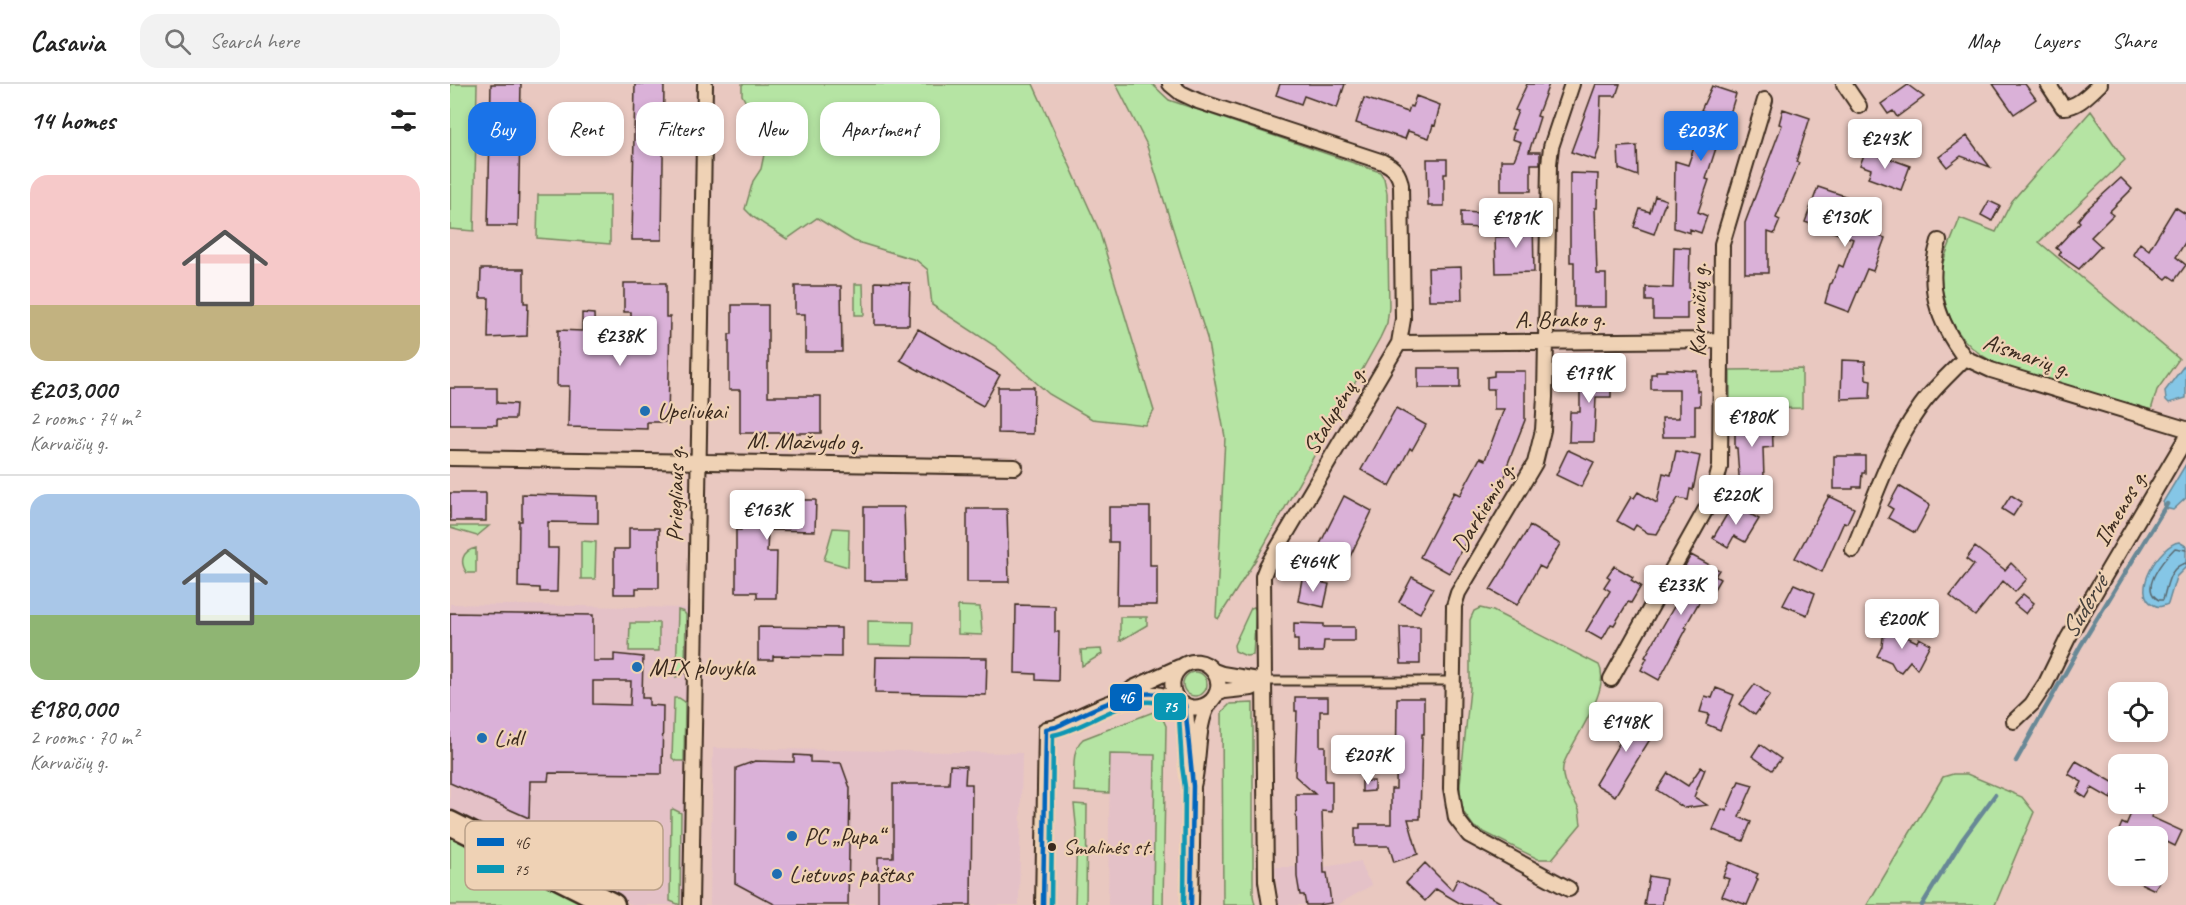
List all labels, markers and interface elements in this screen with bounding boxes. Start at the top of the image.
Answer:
search box [140,14,560,68]
text: Casavia [30,24,104,59]
icon: search [161,25,194,58]
text: Search here [209,27,299,55]
text: Map [1967,28,2000,54]
text: Layers [2033,28,2079,54]
text: Share [2112,28,2156,54]
chip: Buy [468,102,536,156]
chip: Rent [548,102,624,156]
chip: Filters [636,102,724,156]
chip: New [736,102,808,156]
chip: Apartment [820,102,940,156]
text: 14 homes [30,104,115,137]
icon: filters [387,104,420,137]
pin: €203K [1659,111,1743,162]
text: €203K [1678,118,1724,143]
pin: €243K [1843,119,1927,170]
text: €243K [1862,126,1908,151]
pin: €130K [1803,197,1887,248]
pin: €181K [1474,198,1558,249]
text: €130K [1822,204,1868,229]
text: €181K [1493,205,1539,230]
icon: home [171,214,279,322]
street label: Karvaičių g. [1682,263,1714,357]
street label: A. Brako g. [1515,303,1606,335]
pin: €238K [578,316,662,367]
text: €238K [597,323,643,348]
street label: Aismarių g. [1980,326,2075,384]
pin: €179K [1547,353,1631,404]
street label: Stalupėnų g. [1296,360,1373,460]
text: €179K [1566,360,1612,385]
text: €203,000 [30,373,117,406]
place label: Upeliukai [657,396,729,426]
pin: €180K [1710,397,1794,448]
marker: Upeliukai [638,404,652,418]
text: €180K [1729,404,1775,429]
text: 2 rooms · 74 m² [30,406,138,431]
street label: M. Mažvydo g. [747,425,864,457]
text: Karvaičių g. [30,431,108,456]
street label: Priegliaus g. [659,446,691,542]
street label: Darkiemio g. [1445,456,1522,557]
street label: Ilmenos g. [2086,464,2154,552]
pin: €220K [1694,475,1778,526]
text: €220K [1713,482,1759,507]
pin: €163K [725,490,809,541]
text: €163K [744,497,790,522]
icon: home [171,533,279,641]
pin: €464K [1271,542,1355,593]
text: €464K [1290,549,1336,574]
pin: €233K [1639,565,1723,616]
water label: Sudervė [2053,565,2118,644]
text: €233K [1658,572,1704,597]
pin: €200K [1860,599,1944,650]
text: €200K [1879,606,1925,631]
place label: MIX plovykla [649,652,756,682]
marker: MIX plovykla [630,660,644,674]
map controls [2108,682,2168,886]
button: locate [2108,682,2168,742]
line badge: 4G [1109,683,1143,712]
text: 4G [1118,688,1136,708]
text: €180,000 [30,692,117,725]
line badge: 75 [1153,692,1187,721]
text: 75 [1163,697,1179,717]
pin: €148K [1584,702,1668,753]
text: €148K [1603,709,1649,734]
place label: Lidl [494,723,526,753]
text: 2 rooms · 70 m² [30,725,138,750]
marker: Lidl [475,731,489,745]
pin: €207K [1326,735,1410,786]
text: €207K [1345,742,1391,767]
text: Karvaičių g. [30,750,108,775]
button: + [2108,754,2168,814]
legend [465,821,663,890]
place label: PC „Pupa“ [804,821,889,851]
button: − [2108,826,2168,886]
marker: PC „Pupa“ [785,829,799,843]
text: 4G [514,833,531,853]
place label: Smalinės st. [1063,833,1153,861]
marker: Smalinės st. [1046,841,1058,853]
place label: Lietuvos paštas [789,859,914,889]
text: 75 [514,860,529,880]
marker: Lietuvos paštas [770,867,784,881]

